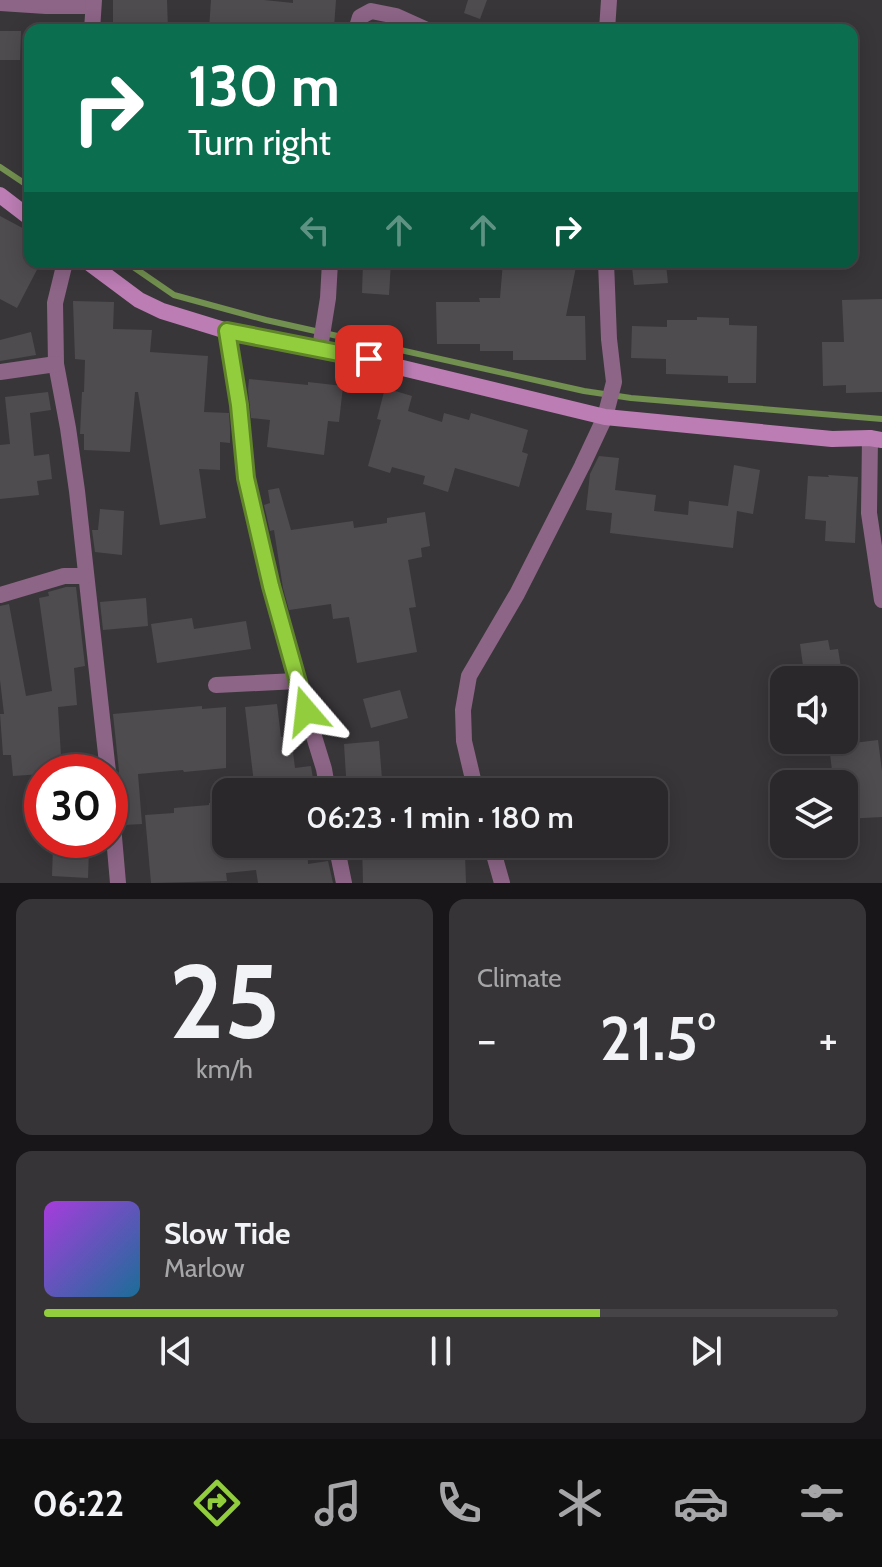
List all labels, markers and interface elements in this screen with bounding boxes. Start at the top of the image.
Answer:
text: 130 m [188,52,340,120]
icon: right [56,56,160,160]
text: Turn right [188,120,331,164]
icon: left [293,208,337,252]
icon: ahead [377,208,421,252]
icon: ahead [461,208,505,252]
icon: right [545,208,589,252]
pin [335,325,403,393]
icon: arrive [347,337,391,381]
map controls [770,666,858,858]
button: sound [770,666,858,754]
position arrow [264,669,348,753]
speed limit sign: 30 [24,754,128,858]
button: layers [770,770,858,858]
text: 06:23 · 1 min · 180 m [306,799,574,836]
text: 25 [169,938,280,1064]
text: Climate [477,962,562,994]
text: 21.5° [600,1002,715,1075]
text: − [477,1013,496,1066]
text: + [819,1013,838,1066]
text: km/h [196,1053,253,1085]
text: Slow Tide [164,1215,291,1252]
text: Marlow [164,1252,245,1284]
icon: previous [154,1329,198,1373]
icon: pause [419,1329,463,1373]
icon: next [684,1329,728,1373]
icon: directions [189,1475,245,1531]
icon: music [310,1475,366,1531]
icon: phone [431,1475,487,1531]
icon: climate [552,1475,608,1531]
icon: car [673,1475,729,1531]
icon: filters [794,1475,850,1531]
text: 06:22 [32,1481,124,1525]

